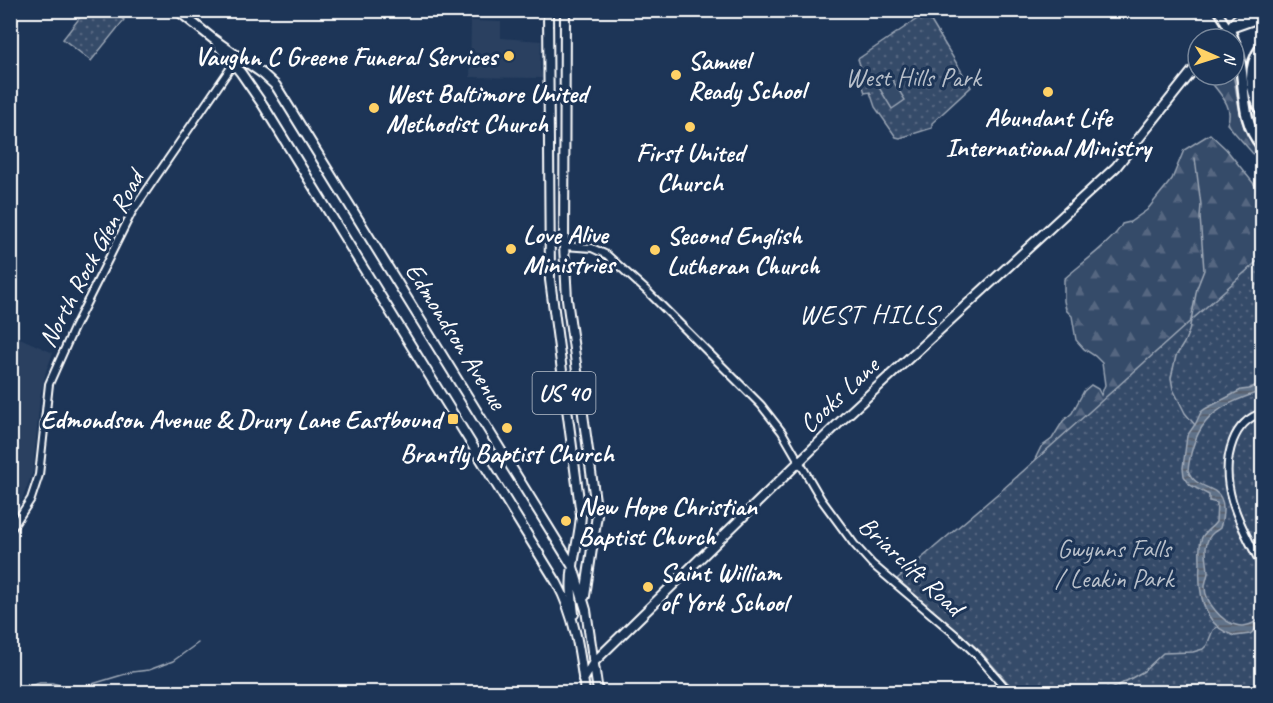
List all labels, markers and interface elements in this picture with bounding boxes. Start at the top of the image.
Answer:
north arrow [1186,27,1246,87]
place label: Vaughn C Greene Funeral Services [195,40,500,73]
place label: Samuel Ready School [688,44,810,107]
marker: Vaughn C Greene Funeral Services [502,49,516,63]
text: N [1220,52,1240,66]
park label: West Hills Park [845,61,983,94]
marker: Samuel Ready School [669,68,683,82]
place label: West Baltimore United Methodist Church [386,77,592,140]
marker: Abundant Life International Ministry [1041,85,1055,99]
marker: West Baltimore United Methodist Church [367,101,381,115]
place label: Abundant Life International Ministry [945,101,1154,164]
marker: First United Church [683,120,697,134]
place label: First United Church [636,136,749,199]
street label: North Rock Glen Road [31,162,153,353]
place label: Love Alive Ministries [523,218,617,281]
place label: Second English Lutheran Church [667,219,820,282]
marker: Love Alive Ministries [504,242,518,256]
marker: Second English Lutheran Church [648,243,662,257]
street label: Edmondson Avenue [398,257,515,417]
district label: WEST HILLS [799,297,942,331]
street label: Cooks Lane [792,348,888,440]
road number: US 40 [532,372,596,414]
place label: Edmondson Avenue & Drury Lane Eastbound [40,403,446,436]
marker: Edmondson Avenue & Drury Lane Eastbound [446,412,460,426]
marker: Brantly Baptist Church [500,421,514,435]
place label: Brantly Baptist Church [400,437,615,470]
place label: New Hope Christian Baptist Church [578,490,758,553]
street label: Briarclift Road [852,509,973,626]
marker: New Hope Christian Baptist Church [559,514,573,528]
park label: Gwynns Falls / Leakin Park [1055,532,1176,595]
place label: Saint William of York School [660,556,793,619]
marker: Saint William of York School [641,580,655,594]

